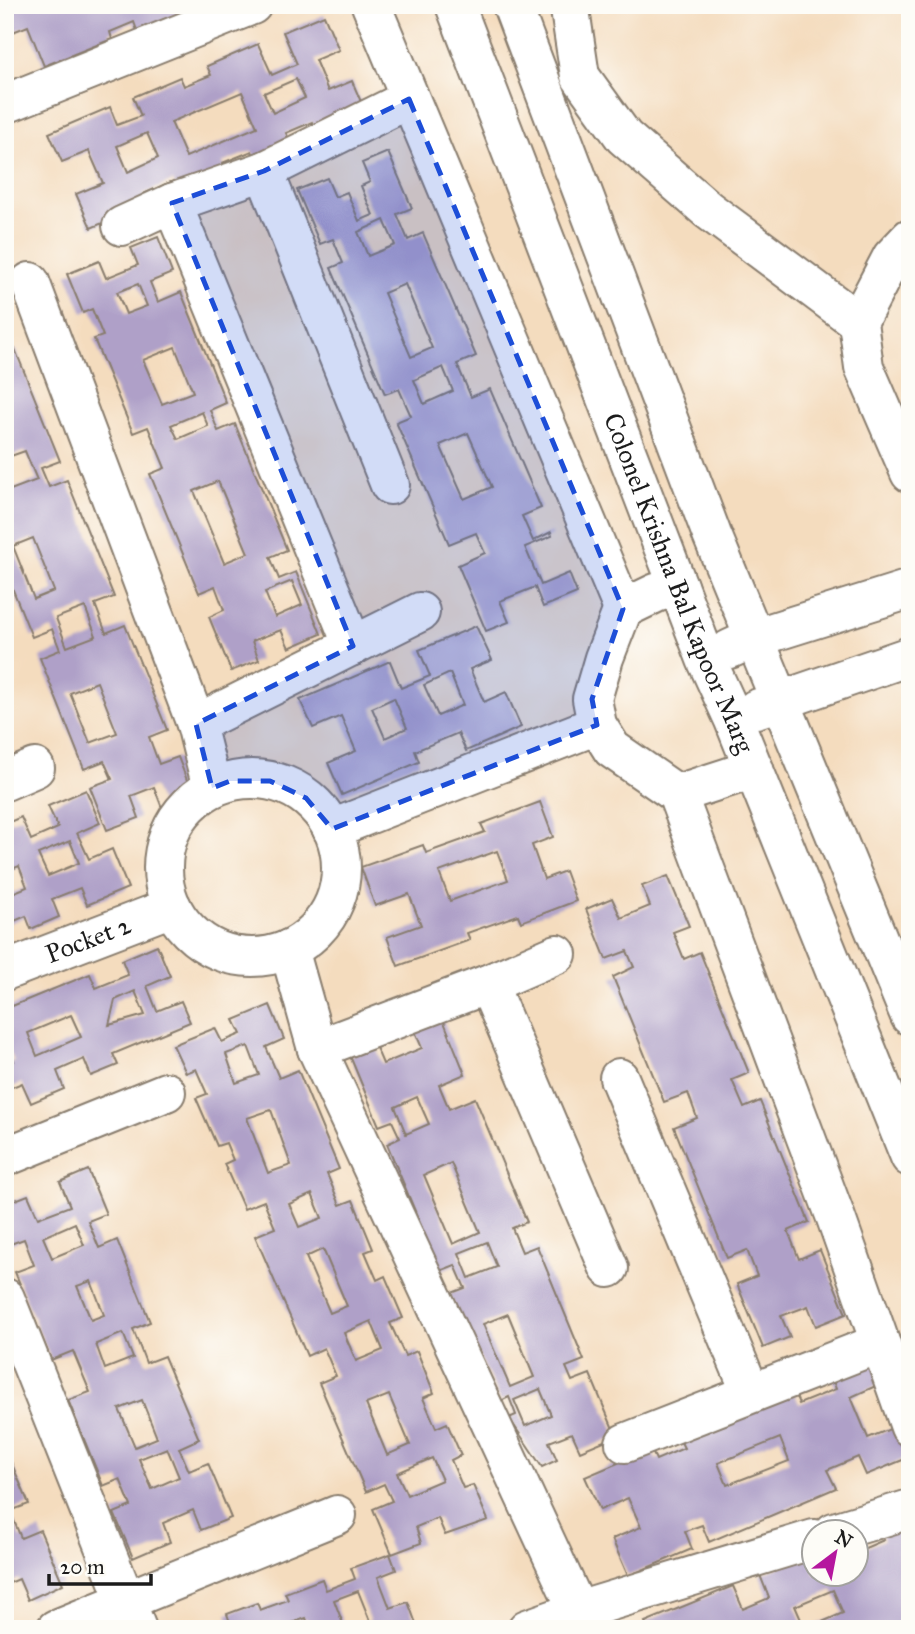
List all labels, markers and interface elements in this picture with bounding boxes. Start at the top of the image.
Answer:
street label: Colonel Krishna Bal Kapoor Marg [597,408,762,759]
street label: Pocket 2 [41,908,136,970]
north arrow [800,1518,870,1588]
text: N [831,1525,857,1553]
scale bar [49,1543,150,1587]
text: 20 m [60,1554,105,1580]

